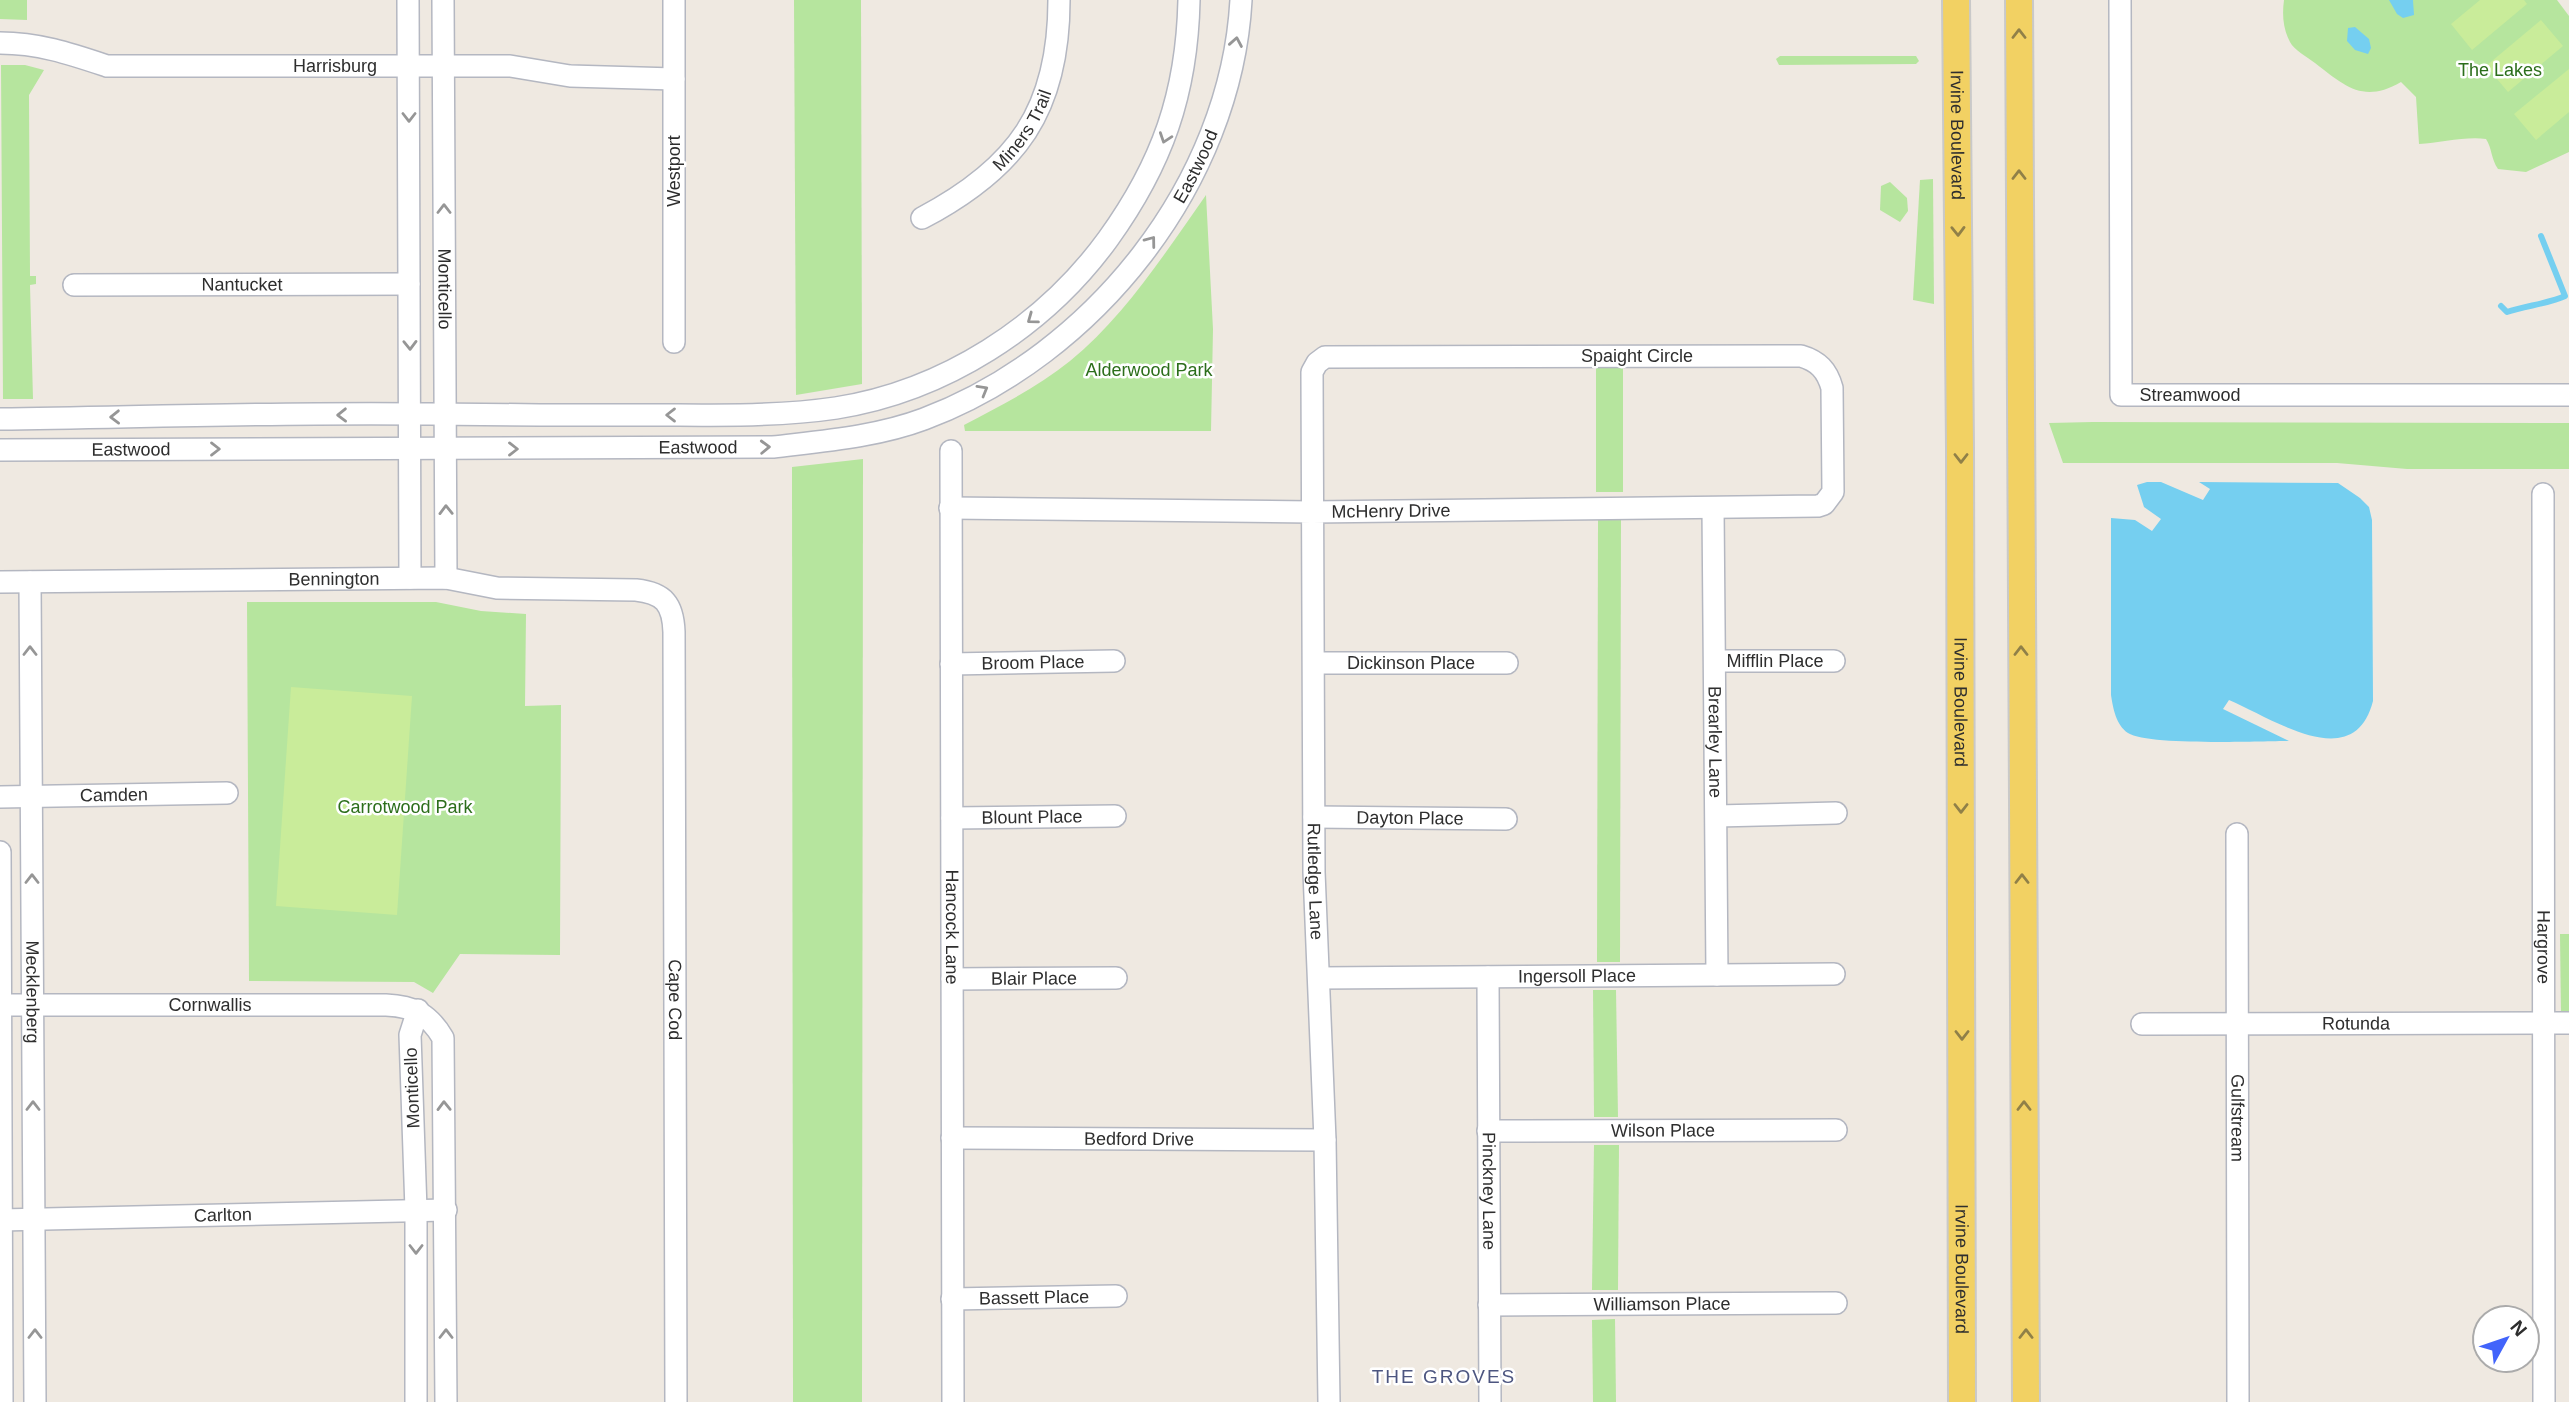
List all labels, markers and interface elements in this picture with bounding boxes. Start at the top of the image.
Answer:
one-way arrow [2011,28,2027,38]
one-way arrow [1228,36,1243,48]
street label: Harrisburg [293,56,377,76]
park label: The Lakes [2458,60,2542,80]
street label: Irvine Boulevard [1947,70,1968,200]
street label: Miners Trail [989,87,1055,175]
one-way arrow [401,112,417,123]
street label: Eastwood [1169,127,1222,207]
one-way arrow [1159,131,1173,143]
street label: Westport [664,135,684,207]
one-way arrow [2011,169,2027,180]
one-way arrow [436,203,452,214]
one-way arrow [1950,226,1966,236]
one-way arrow [1143,236,1156,248]
street label: Monticello [434,248,455,330]
street label: Nantucket [201,274,283,295]
one-way arrow [1027,311,1040,323]
one-way arrow [402,340,418,350]
street label: Spaight Circle [1581,346,1693,366]
park label: Alderwood Park [1085,360,1214,380]
street label: Streamwood [2139,385,2241,405]
one-way arrow [975,386,988,399]
one-way arrow [337,407,348,422]
one-way arrow [665,407,676,423]
one-way arrow [109,410,120,425]
street label: Eastwood [658,437,738,457]
street label: Eastwood [91,439,171,460]
one-way arrow [760,439,771,455]
one-way arrow [210,441,221,457]
one-way arrow [508,441,519,457]
one-way arrow [1953,453,1968,464]
street label: McHenry Drive [1331,500,1451,522]
one-way arrow [438,504,453,515]
street label: Bennington [288,569,380,589]
street label: Irvine Boulevard [1950,637,1971,767]
one-way arrow [23,646,38,657]
one-way arrow [2013,646,2028,657]
street label: Mifflin Place [1727,651,1823,671]
street label: Broom Place [981,652,1085,673]
street label: Dickinson Place [1347,653,1475,673]
street label: Brearley Lane [1705,686,1725,798]
street label: Camden [80,784,148,806]
park label: Carrotwood Park [337,797,474,817]
one-way arrow [1953,803,1969,814]
street label: Blount Place [981,806,1083,828]
street label: Dayton Place [1356,807,1464,829]
street label: Rutledge Lane [1304,823,1327,940]
street label: Hancock Lane [942,869,962,985]
one-way arrow [24,873,40,884]
one-way arrow [2014,873,2030,884]
street label: Hargrove [2533,910,2554,984]
street label: Mecklenberg [22,940,43,1044]
street label: Cape Cod [665,959,685,1040]
street label: Ingersoll Place [1518,966,1636,986]
street label: Blair Place [991,968,1077,989]
street label: Cornwallis [168,995,252,1015]
street label: Rotunda [2322,1013,2391,1034]
one-way arrow [1954,1031,1970,1041]
street label: Monticello [401,1047,423,1129]
street label: Gulfstream [2227,1074,2248,1162]
one-way arrow [25,1101,41,1111]
one-way arrow [436,1101,452,1111]
one-way arrow [2016,1101,2032,1111]
street label: Wilson Place [1611,1120,1715,1141]
street label: Bedford Drive [1084,1129,1194,1149]
street label: Pinckney Lane [1479,1132,1499,1250]
street label: Carlton [194,1204,252,1226]
street label: Irvine Boulevard [1952,1204,1972,1334]
one-way arrow [408,1244,424,1255]
street label: Bassett Place [979,1286,1089,1309]
street label: Williamson Place [1593,1294,1731,1314]
north arrow [2471,1304,2541,1374]
text: N [2506,1316,2531,1340]
one-way arrow [27,1328,43,1339]
one-way arrow [438,1328,454,1339]
one-way arrow [2018,1328,2034,1339]
district label: THE GROVES [1372,1366,1516,1387]

